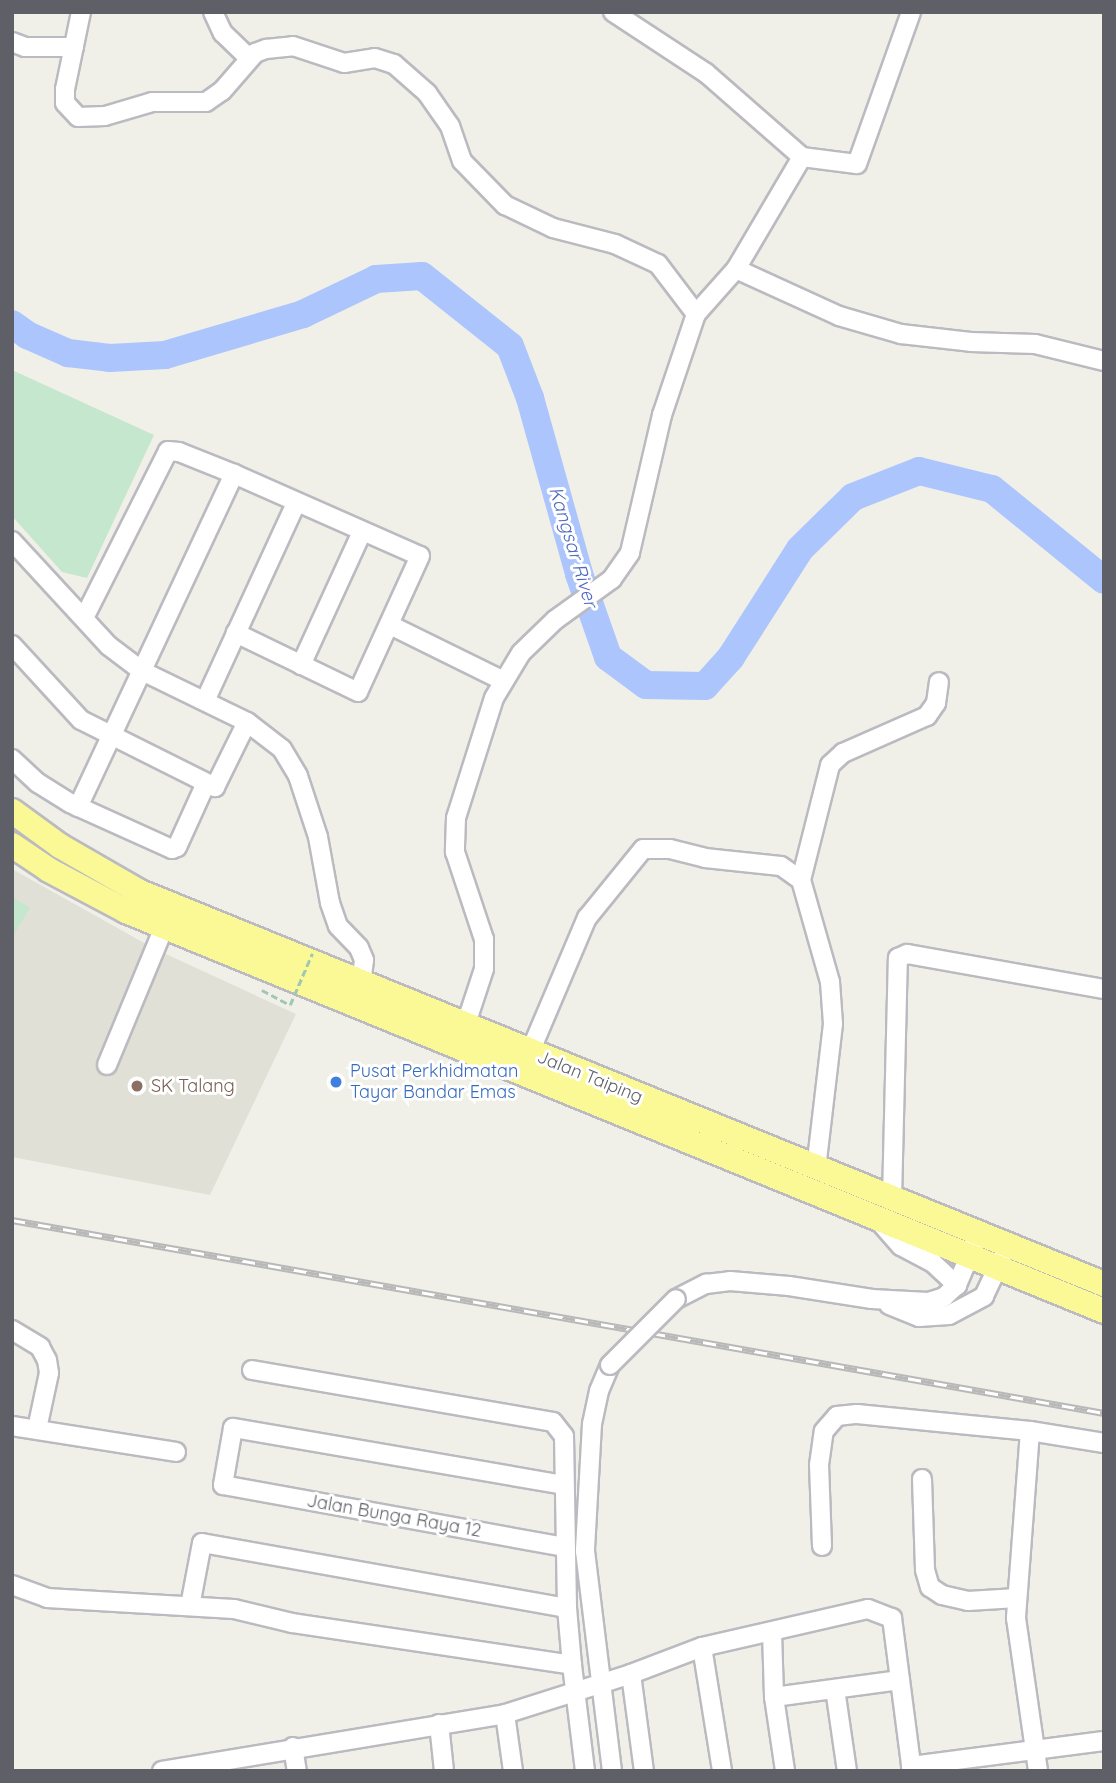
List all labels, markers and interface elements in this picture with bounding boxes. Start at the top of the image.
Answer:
water label: Kangsar River [544,484,602,610]
street label: Jalan Taiping [534,1046,646,1108]
place label: Pusat Perkhidmatan Tayar Bandar Emas [350,1061,518,1104]
marker: Pusat Perkhidmatan Tayar Bandar Emas [328,1074,344,1090]
place label: SK Talang [151,1075,235,1097]
marker: SK Talang [129,1078,145,1094]
street label: Jalan Bunga Raya 12 [305,1490,483,1542]

